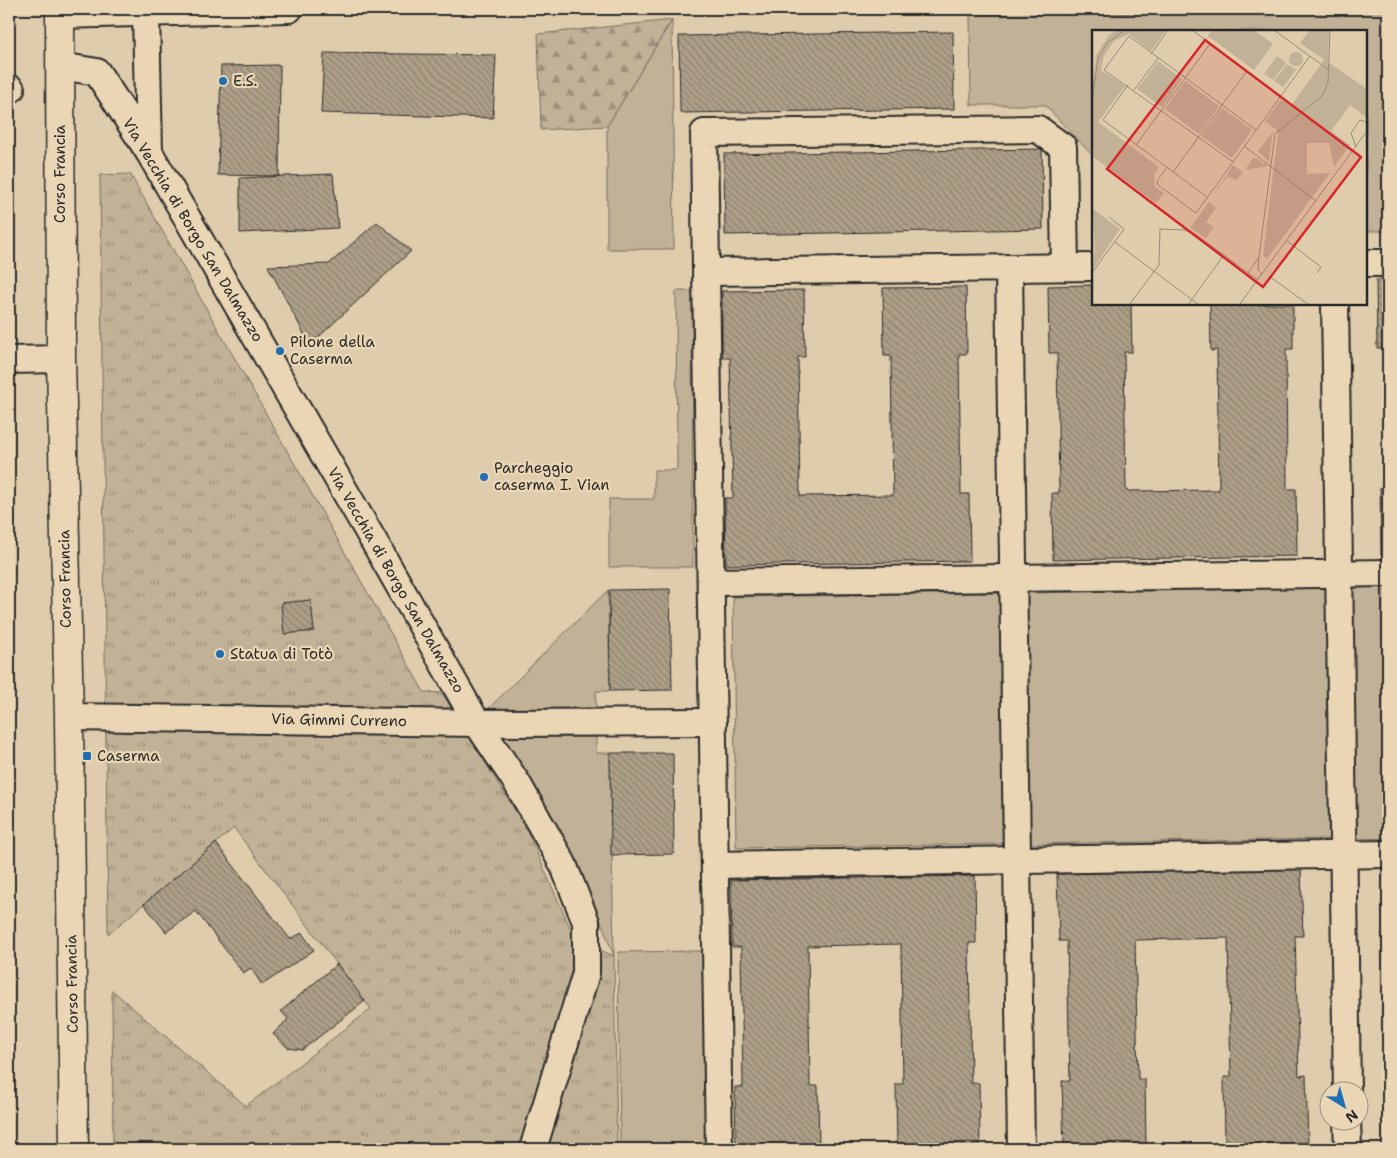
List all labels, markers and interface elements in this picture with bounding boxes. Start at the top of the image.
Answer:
inset map [1092,30,1367,305]
place label: E.S. [233,71,257,91]
marker: E.S. [217,75,229,87]
street label: Via Vecchia di Borgo San Dalmazzo [118,114,268,346]
street label: Corso Francia [50,124,70,223]
place label: Pilone della Caserma [290,332,376,369]
marker: Pilone della Caserma [274,345,286,357]
place label: Parcheggio caserma I. Vian [494,458,609,495]
street label: Via Vecchia di Borgo San Dalmazzo [323,463,469,697]
marker: Parcheggio caserma I. Vian [478,471,490,483]
street label: Corso Francia [54,529,76,628]
place label: Statua di Totò [230,644,333,664]
marker: Statua di Totò [214,648,226,660]
street label: Via Gimmi Curreno [271,709,407,731]
place label: Caserma [97,746,160,766]
marker: Caserma [81,750,93,762]
street label: Corso Francia [61,934,83,1033]
north arrow [1320,1080,1370,1130]
text: N [1342,1106,1362,1127]

